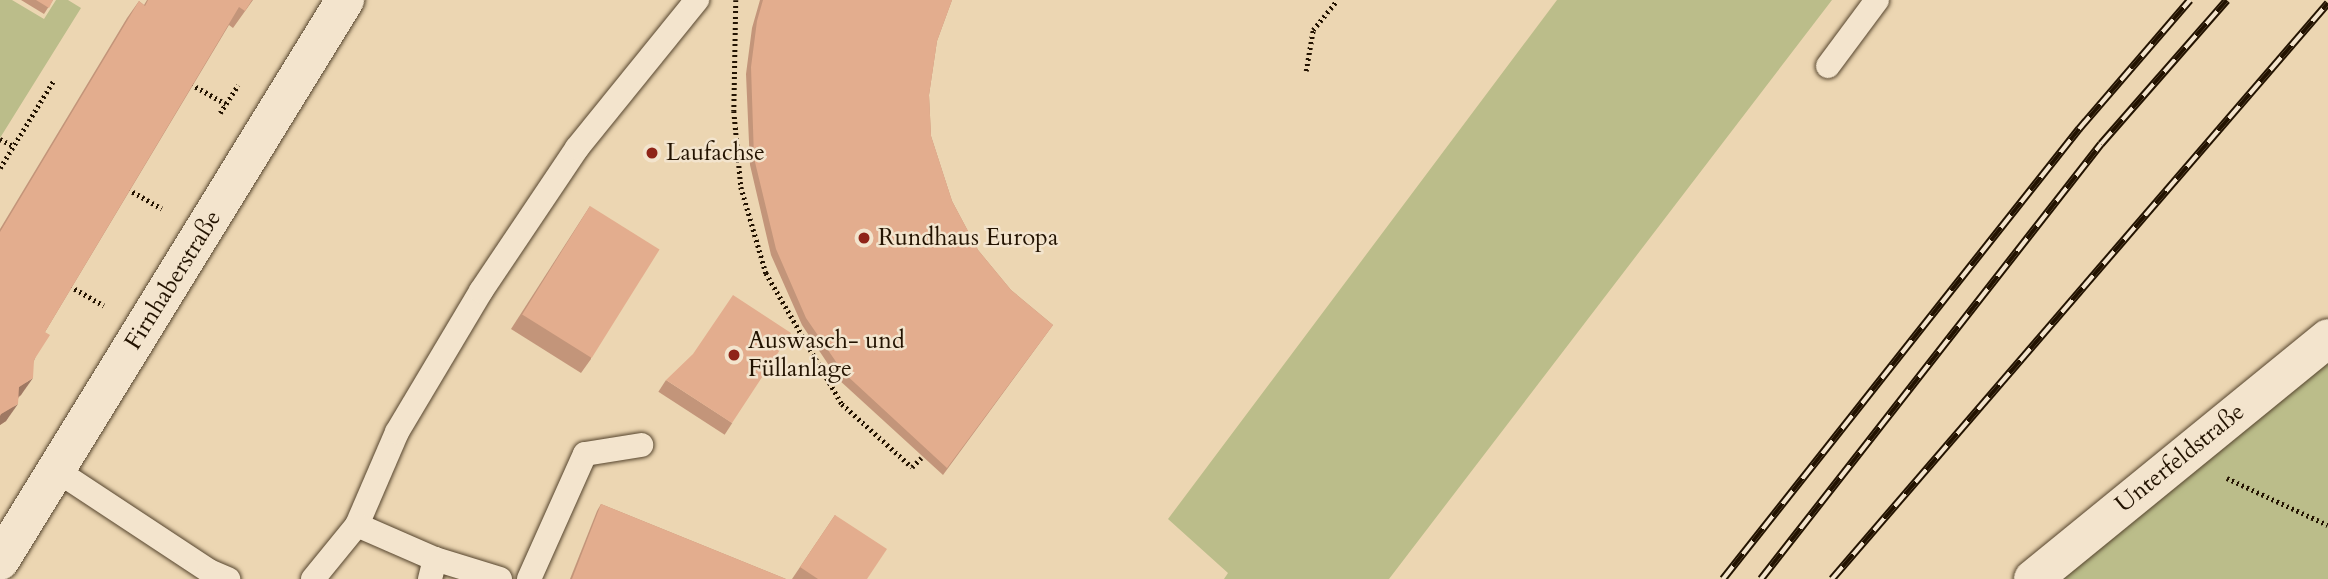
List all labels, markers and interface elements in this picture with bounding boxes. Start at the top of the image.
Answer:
place label: Laufachse [666,139,765,167]
marker: Laufachse [644,145,660,161]
street label: Firnhaberstraße [119,205,227,355]
place label: Rundhaus Europa [878,224,1058,252]
marker: Rundhaus Europa [856,230,872,246]
place label: Auswasch- und Füllanlage [748,327,905,383]
marker: Auswasch- und Füllanlage [726,347,742,363]
street label: Unterfeldstraße [2110,397,2250,519]

